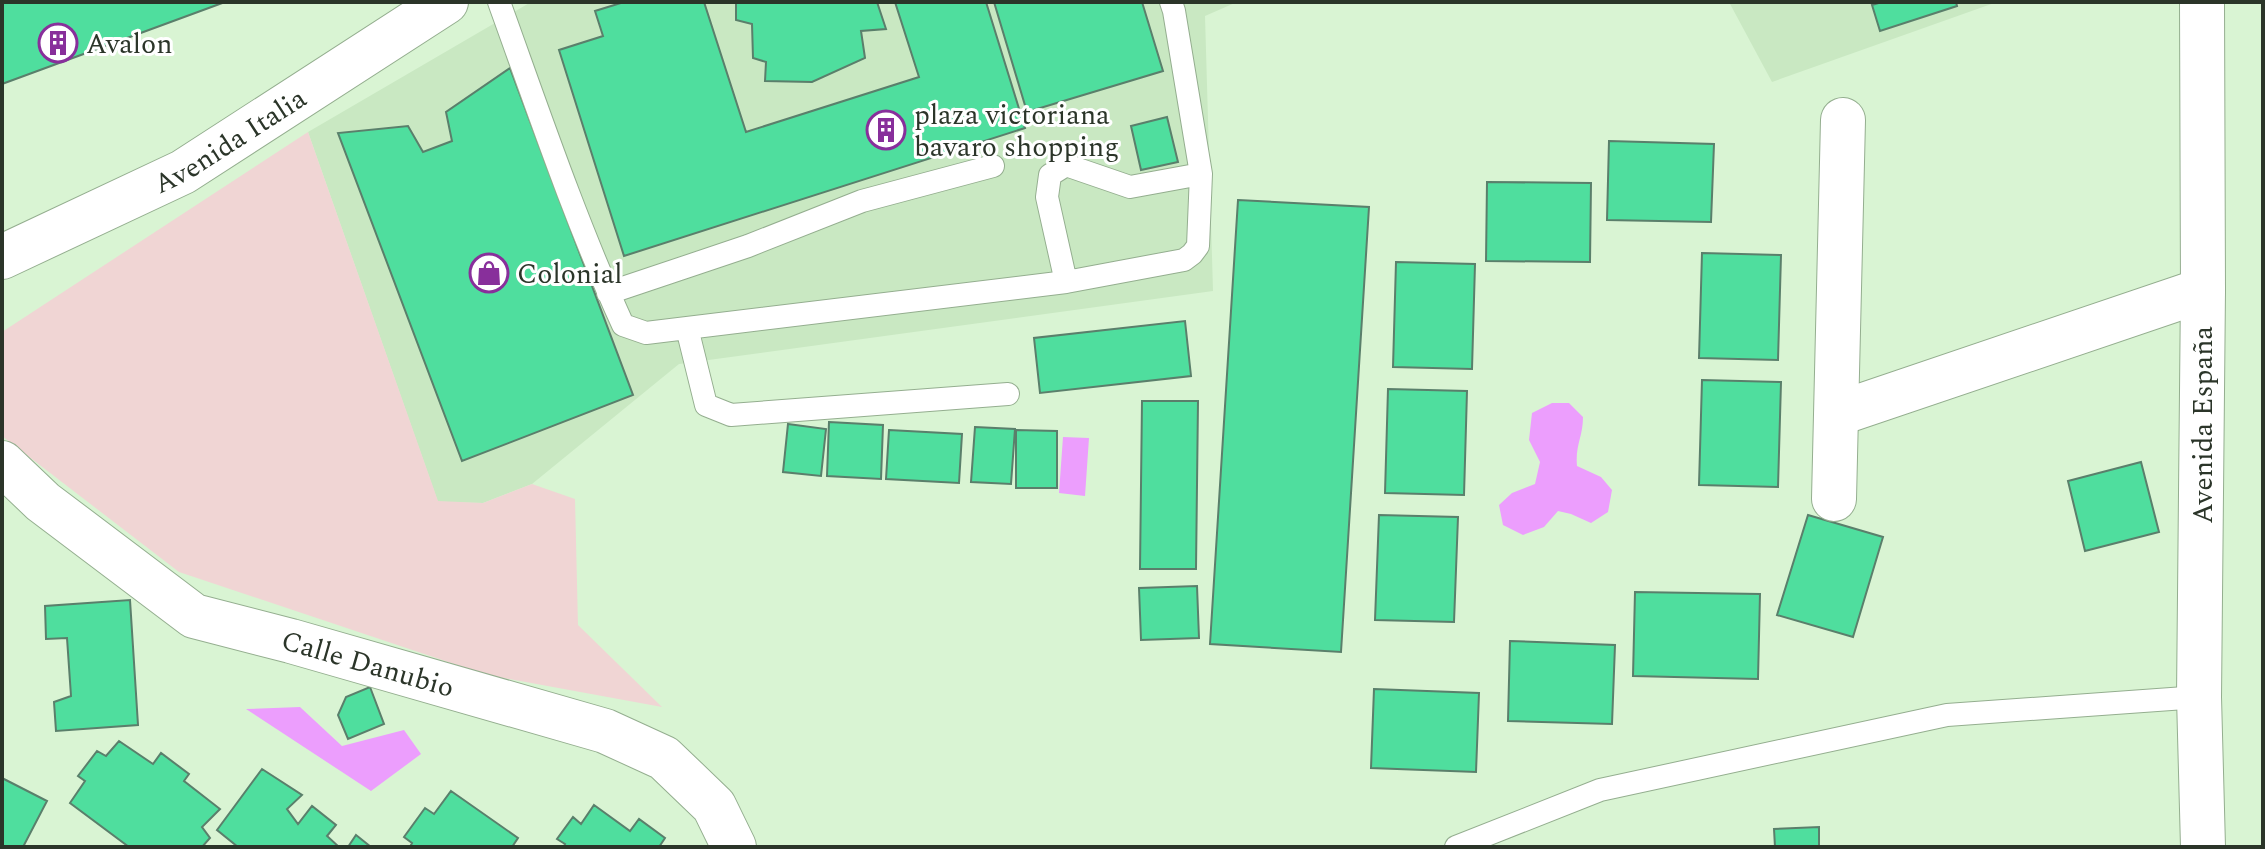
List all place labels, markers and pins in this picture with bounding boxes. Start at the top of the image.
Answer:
building icon: Avalon [37,22,79,64]
place label: Avalon [86,23,173,66]
place label: plaza victoriana bavaro shopping [914,94,1119,169]
building icon: plaza victoriana bavaro shopping [865,109,907,151]
shop icon: Colonial [468,252,510,294]
place label: Colonial [517,253,623,296]

